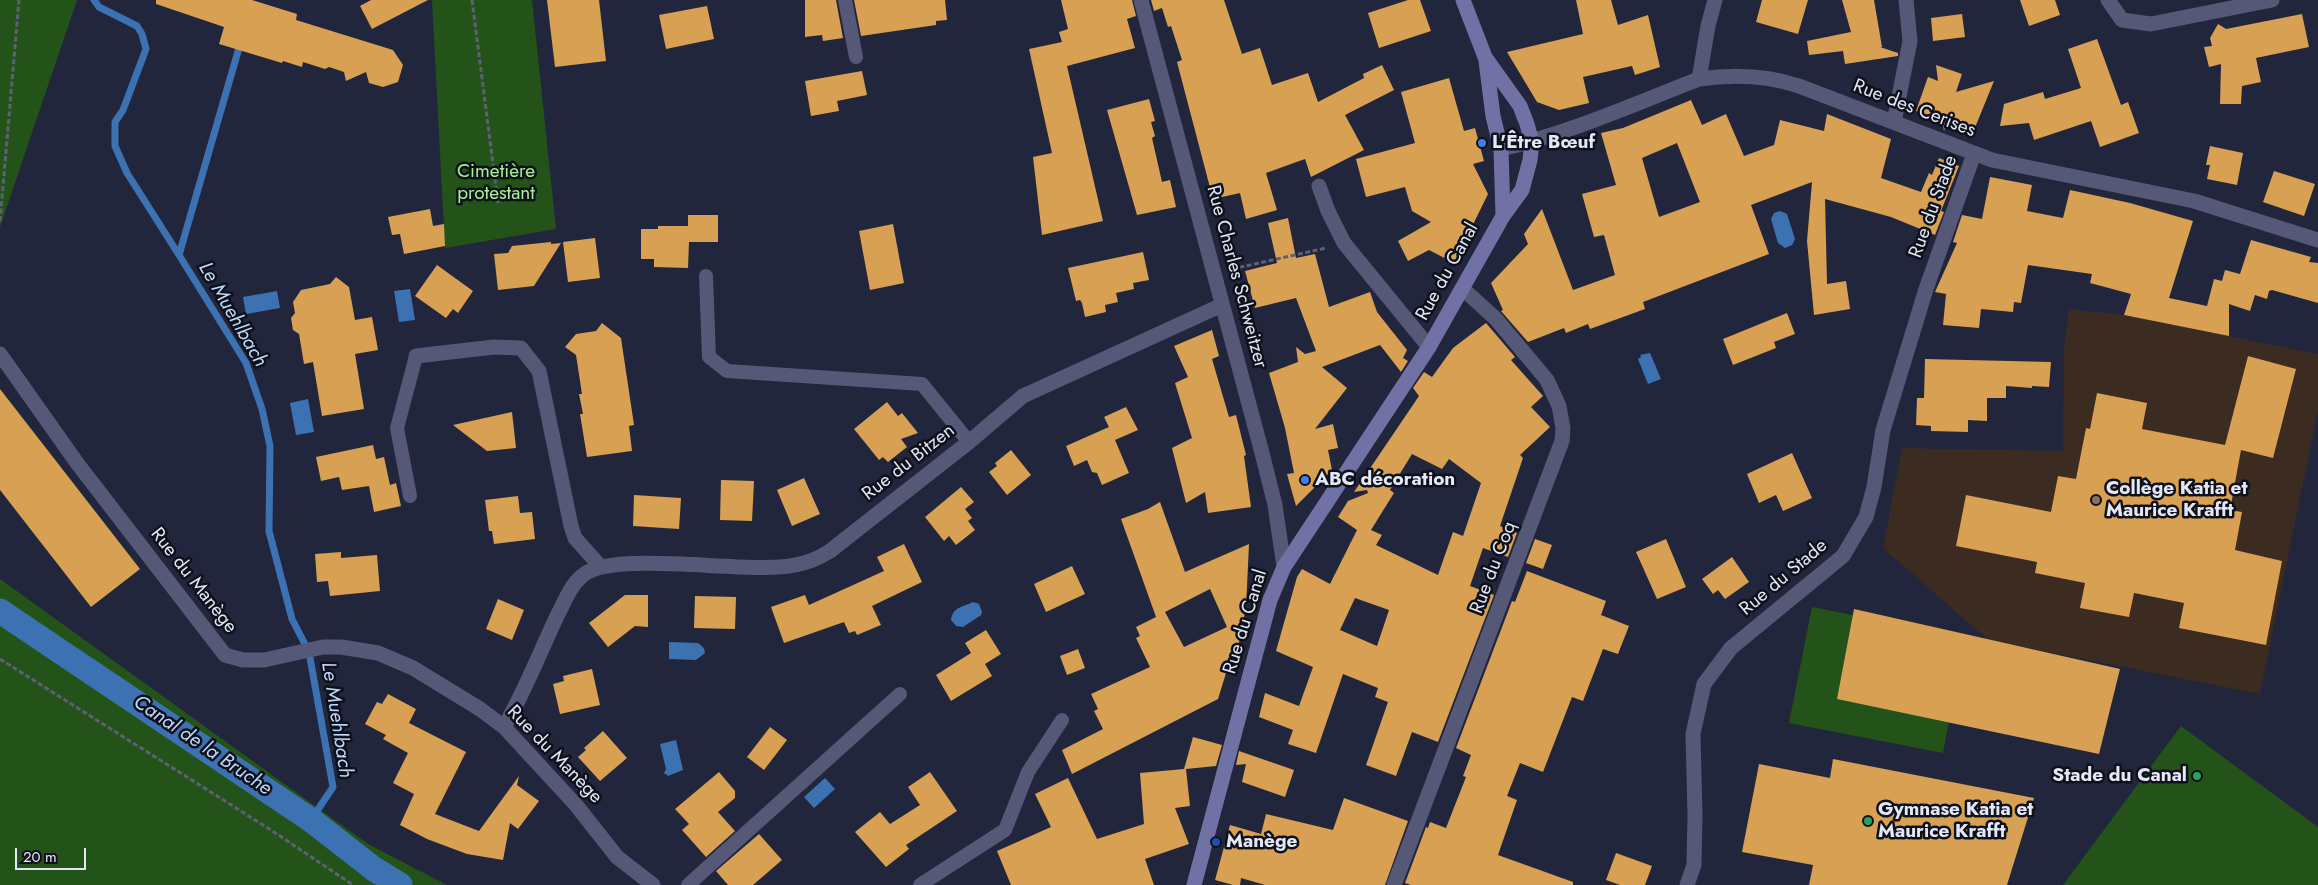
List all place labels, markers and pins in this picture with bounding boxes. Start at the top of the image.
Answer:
place label: L'Être Bœuf [1492,132,1595,154]
marker: L'Être Bœuf [1476,137,1488,149]
place label: ABC décoration [1315,469,1455,491]
marker: ABC décoration [1299,474,1311,486]
place label: Collège Katia et Maurice Krafft [2106,478,2248,522]
marker: Collège Katia et Maurice Krafft [2090,494,2102,506]
place label: Stade du Canal [2052,765,2187,787]
marker: Stade du Canal [2191,770,2203,782]
place label: Gymnase Katia et Maurice Krafft [1878,799,2033,843]
marker: Gymnase Katia et Maurice Krafft [1862,815,1874,827]
place label: Manège [1226,831,1297,853]
marker: Manège [1210,836,1222,848]

